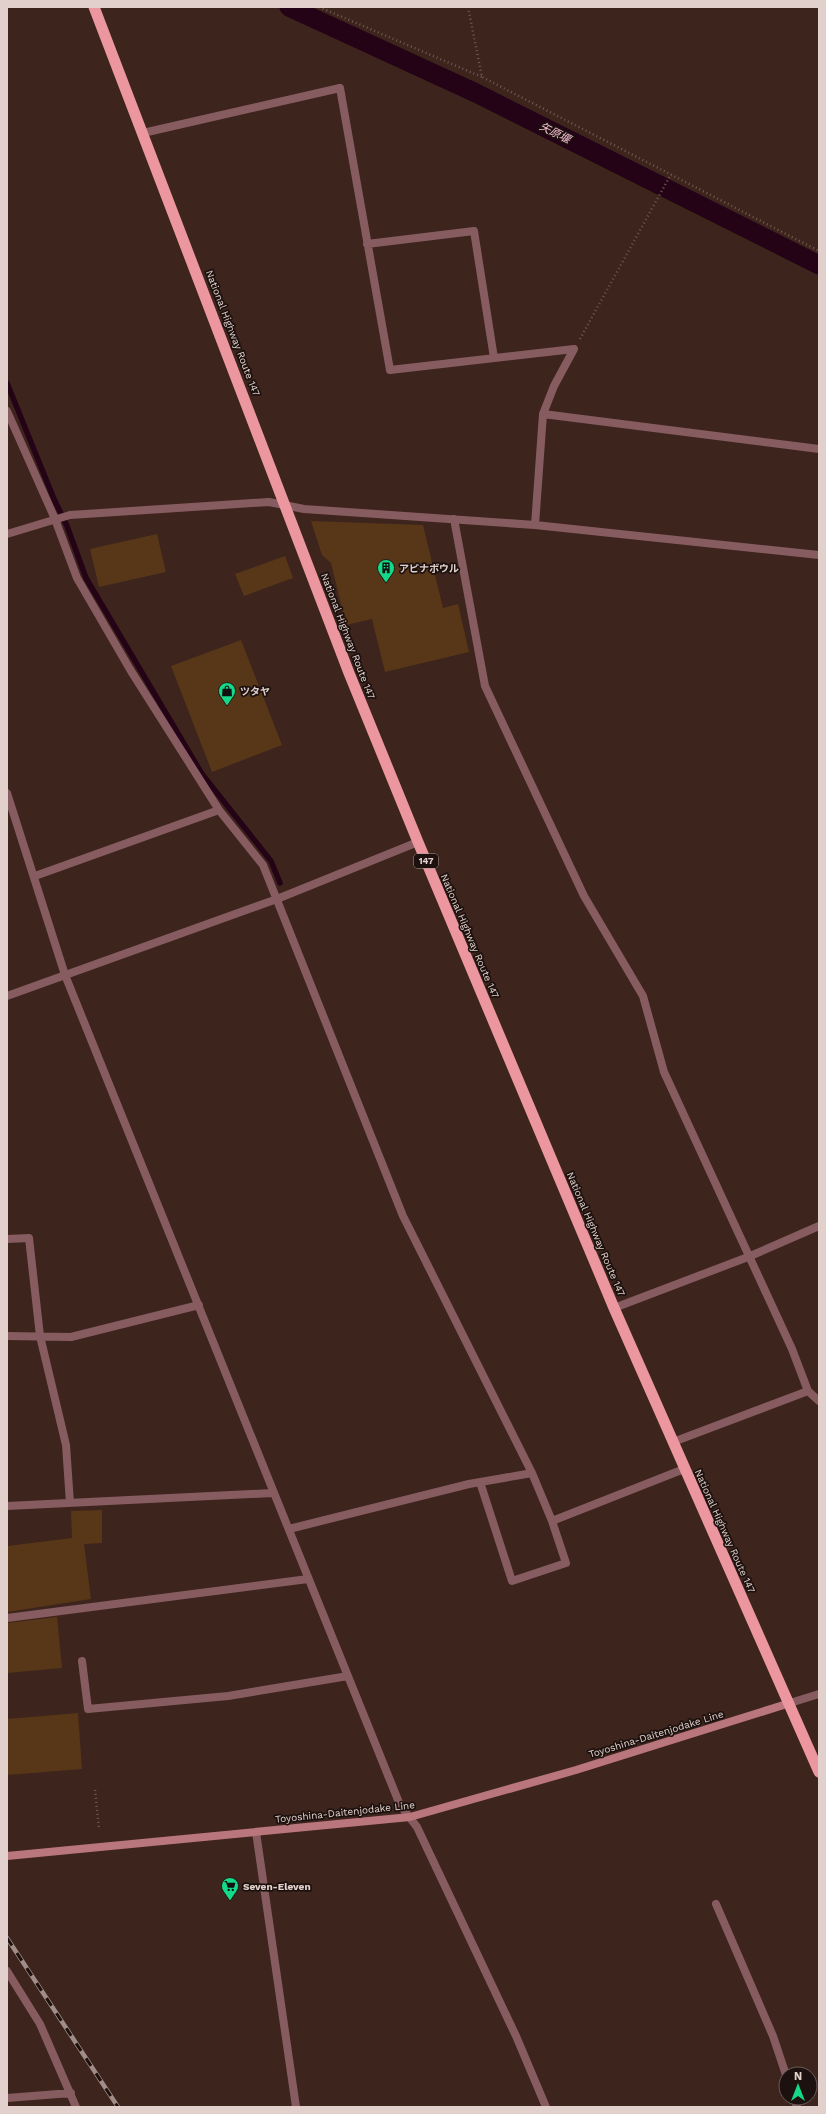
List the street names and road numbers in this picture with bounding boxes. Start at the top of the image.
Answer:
street label: National Highway Route 147 [204,269,262,398]
street label: National Highway Route 147 [319,572,377,701]
road number: 147 [414,854,438,868]
street label: National Highway Route 147 [439,872,501,1000]
street label: National Highway Route 147 [565,1170,627,1298]
street label: National Highway Route 147 [693,1468,757,1595]
street label: Toyoshina-Daitenjodake Line [587,1708,725,1760]
street label: Toyoshina-Daitenjodake Line [275,1799,416,1825]

